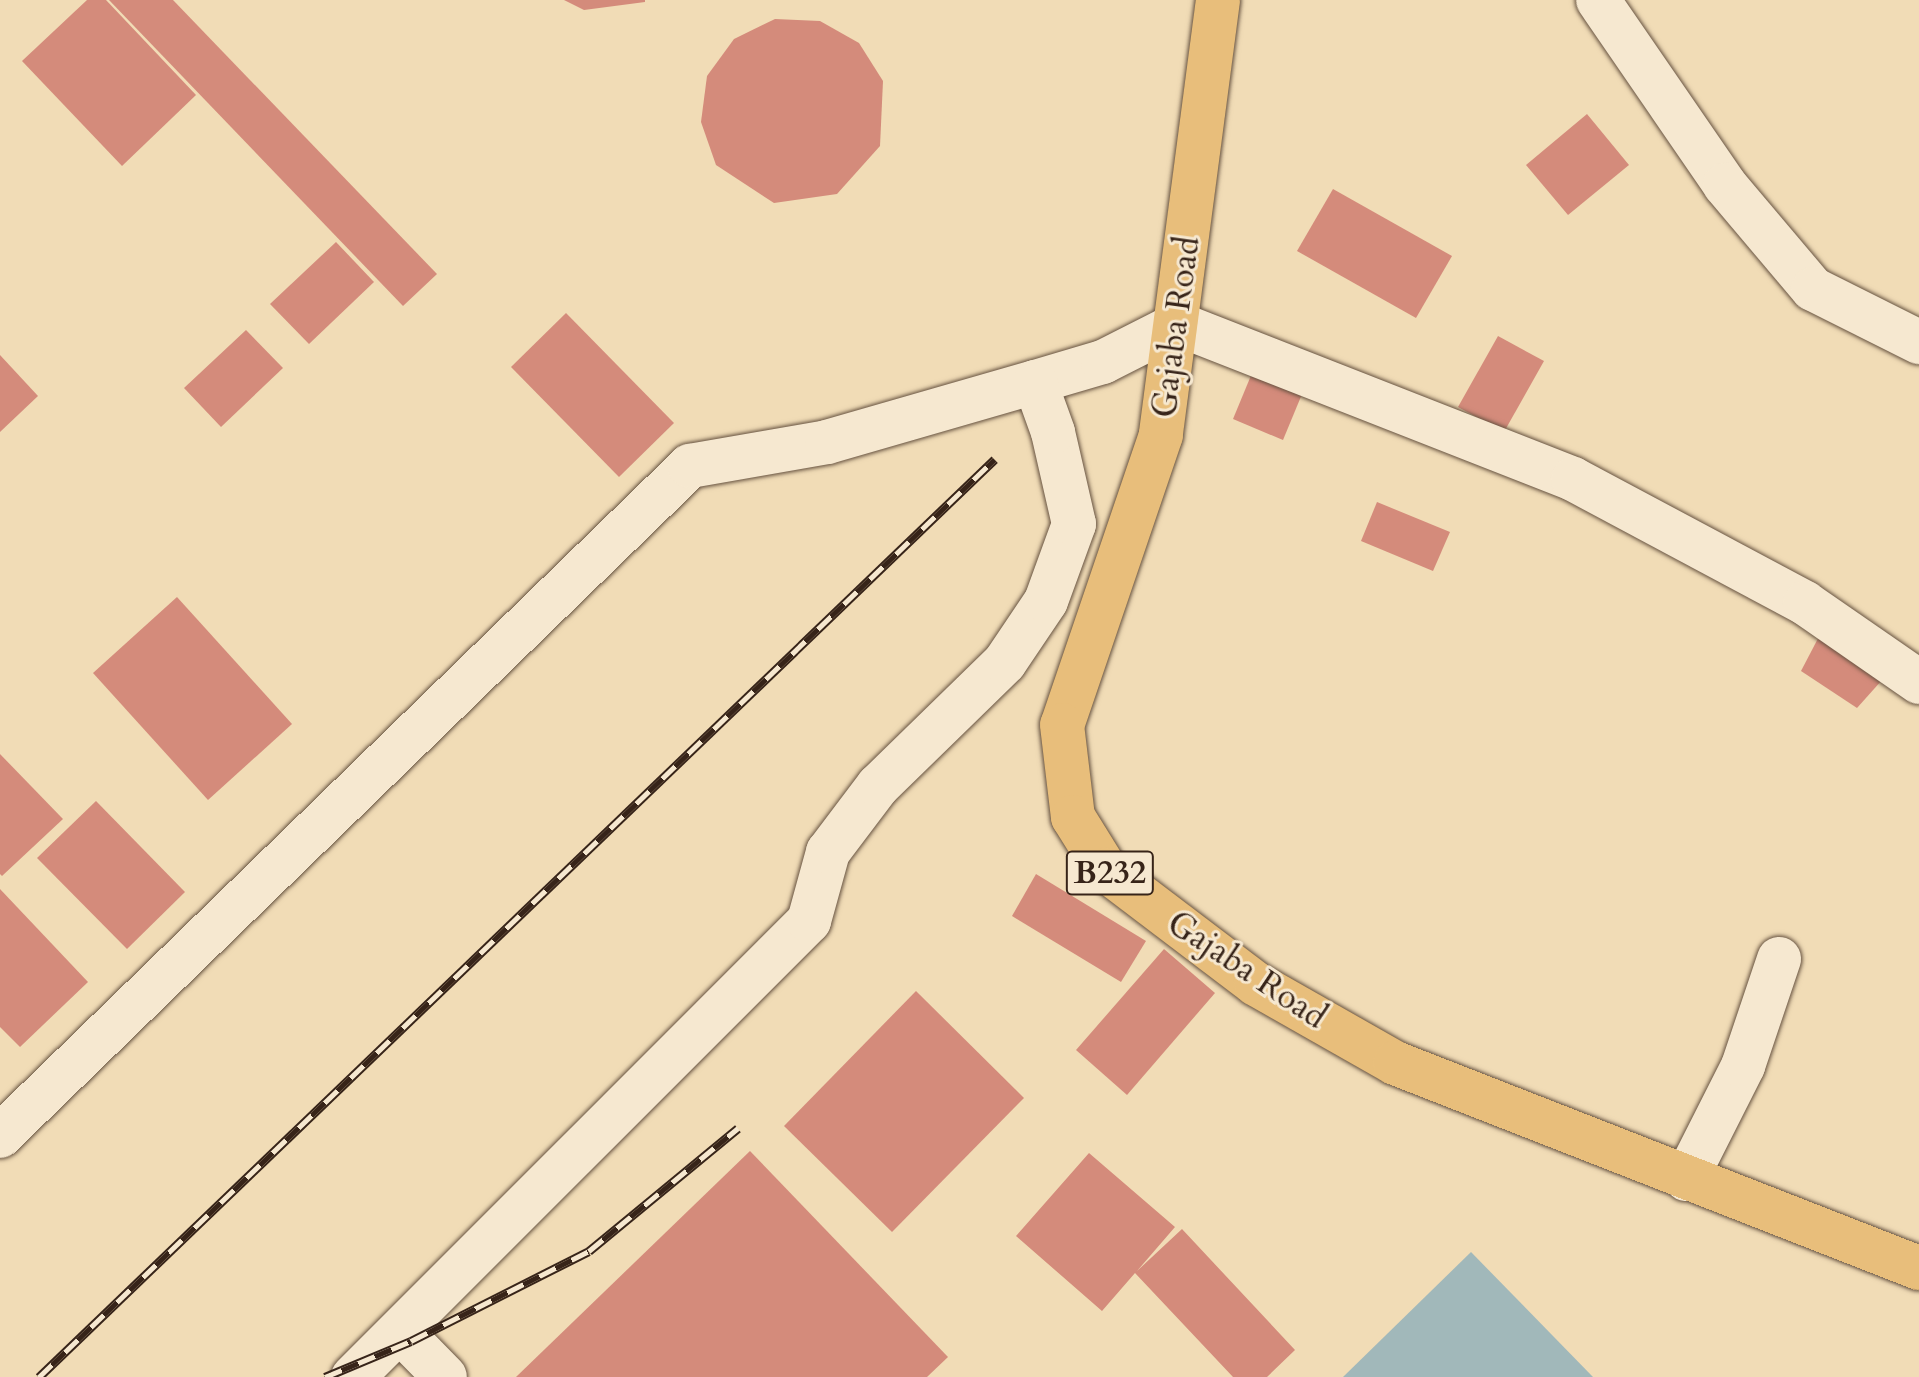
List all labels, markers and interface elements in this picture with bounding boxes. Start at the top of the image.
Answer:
street label: Gajaba Road [1143,234,1209,420]
road number: B232 [1064,845,1156,901]
street label: Gajaba Road [1160,902,1334,1038]

